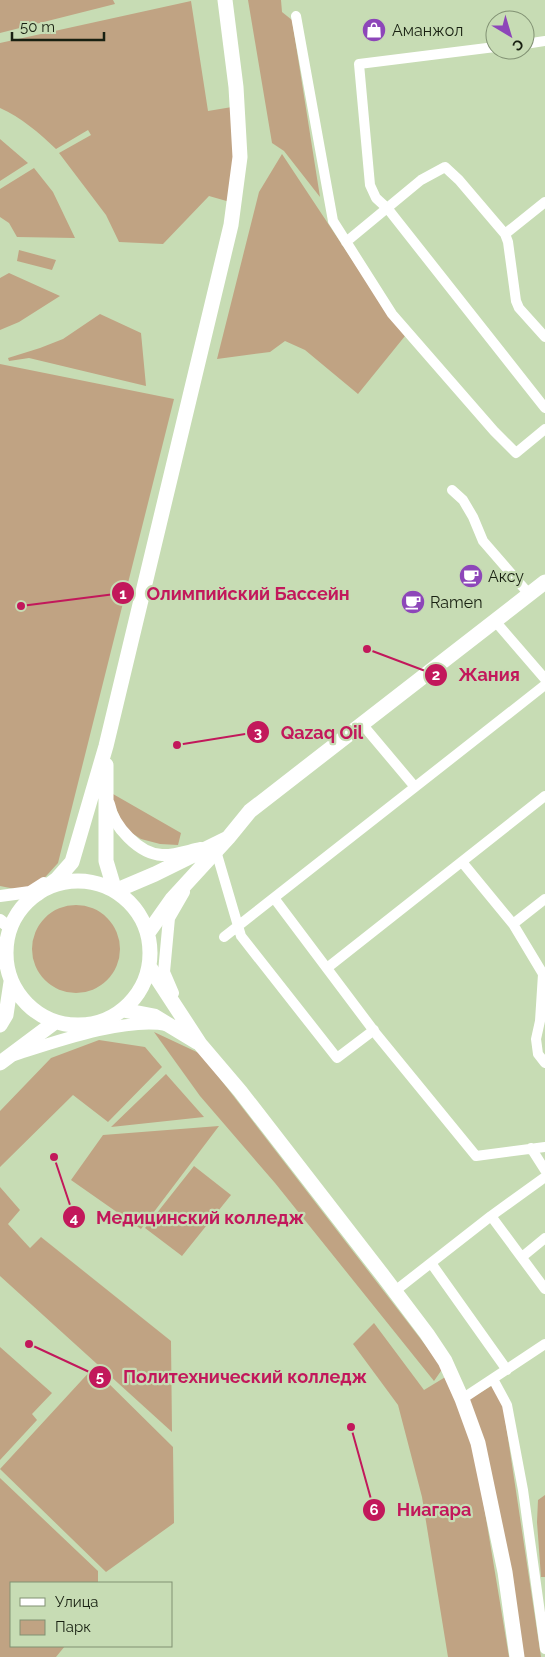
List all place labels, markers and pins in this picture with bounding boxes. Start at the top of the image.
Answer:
shop icon: Аманжол [361,17,387,43]
place label: Аманжол [392,21,463,40]
cafe icon: Аксу [458,563,484,589]
place label: Аксу [488,567,524,586]
callout: Олимпийский Бассейн [111,577,359,610]
cafe icon: Ramen [400,589,426,615]
place label: Ramen [430,593,482,612]
callout: Жания [424,658,530,691]
callout: Qazaq Oil [246,716,373,749]
callout: Медицинский колледж [61,1201,314,1234]
callout: Политехнический колледж [88,1360,377,1393]
callout: Ниагара [362,1494,481,1527]

